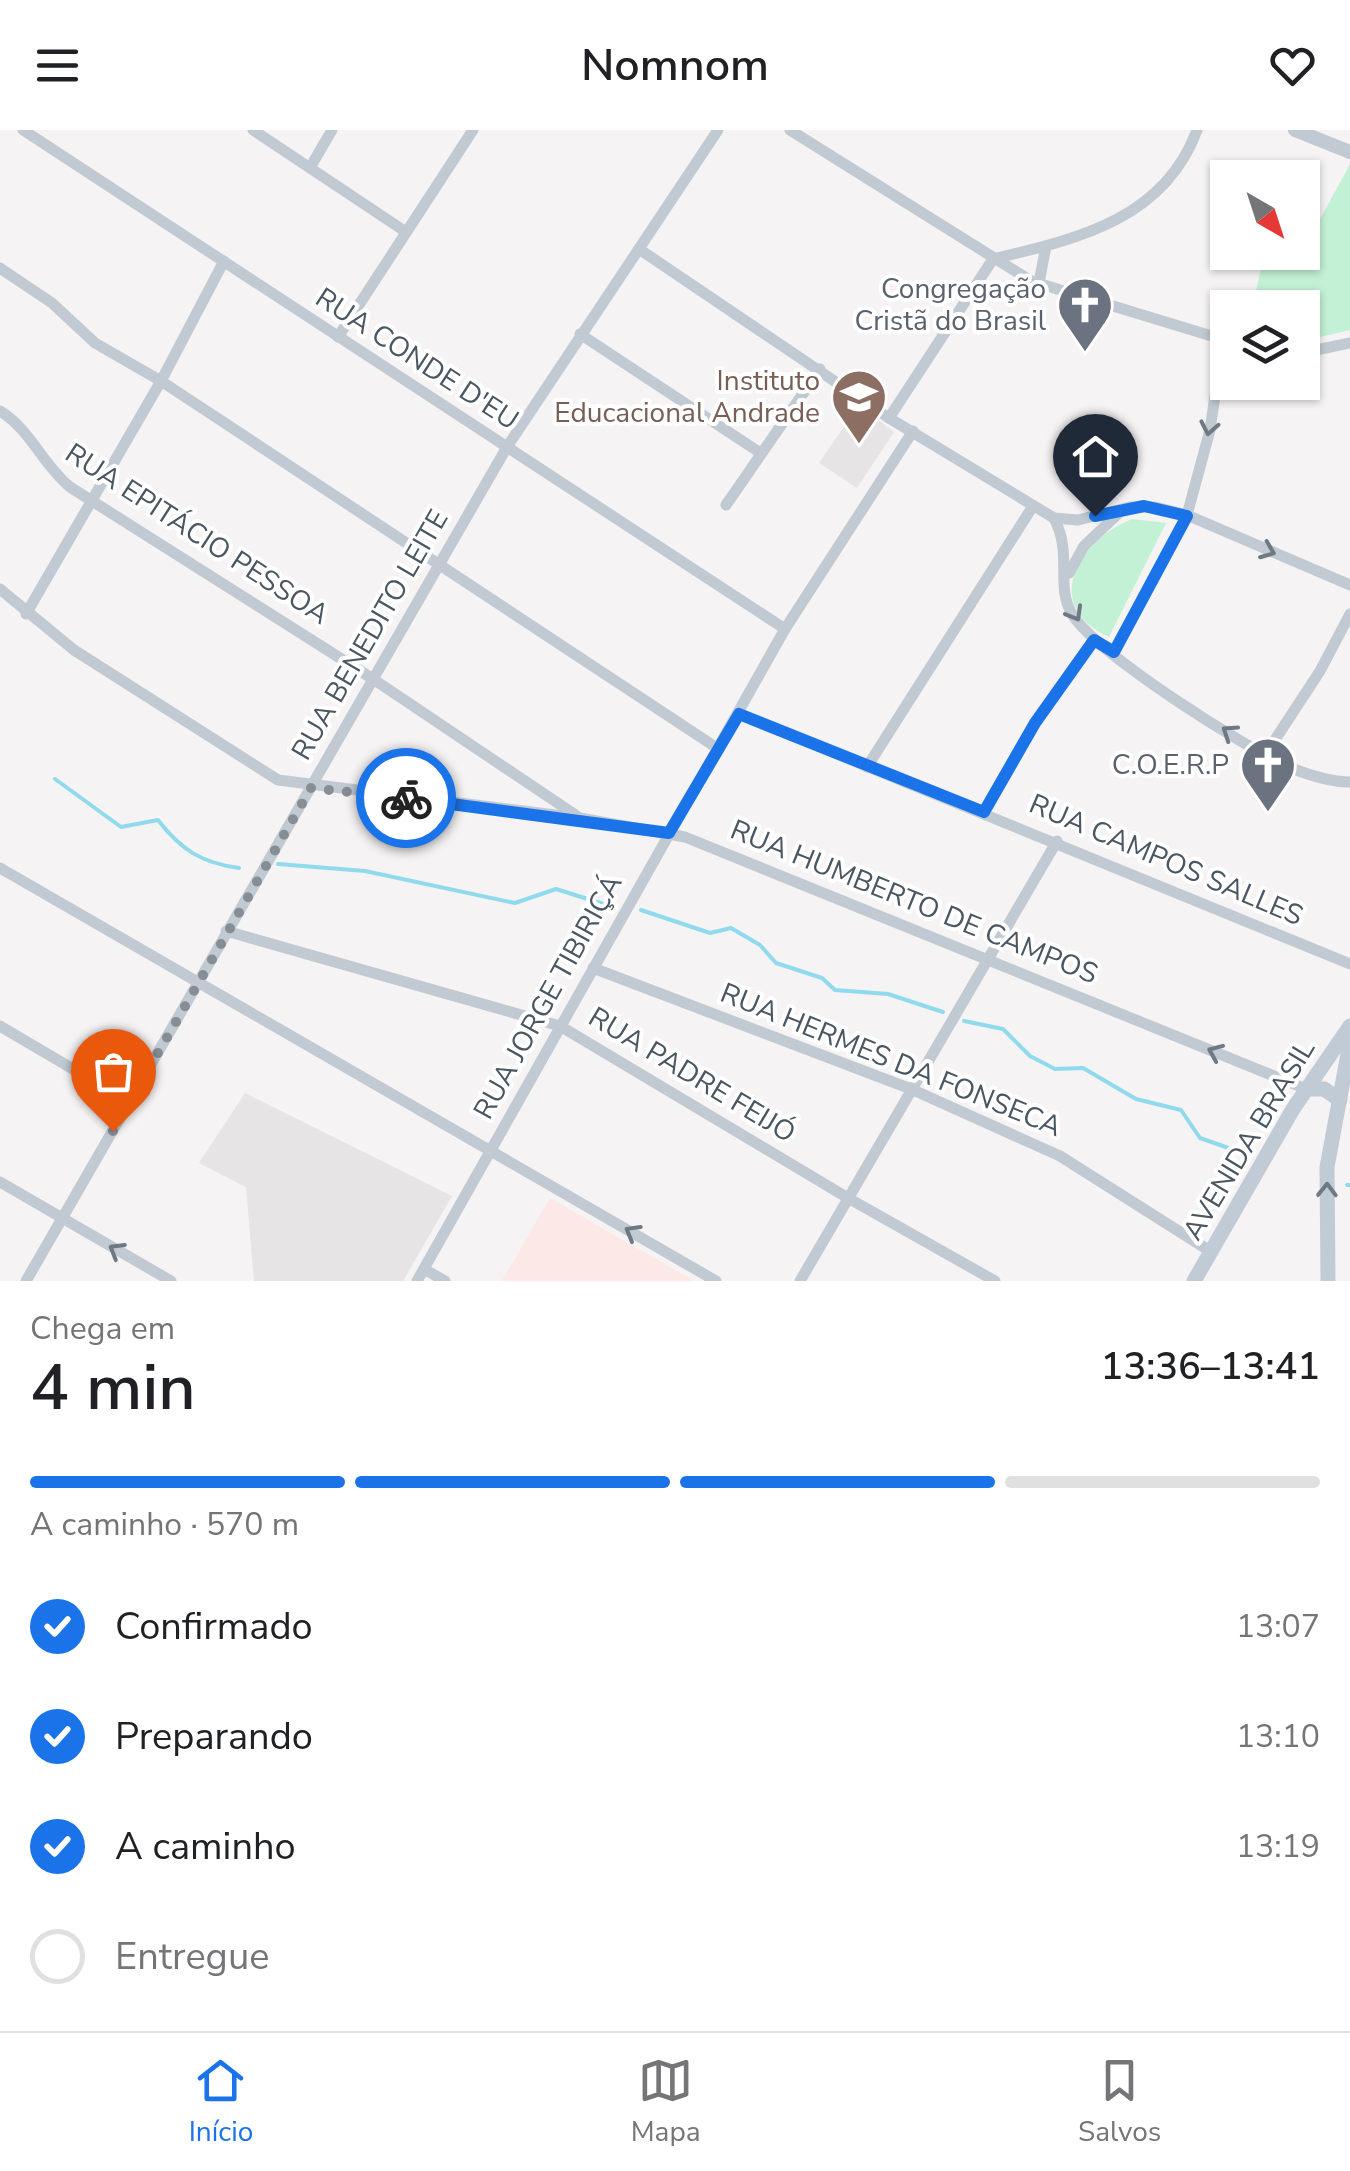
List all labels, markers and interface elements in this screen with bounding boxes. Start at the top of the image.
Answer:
text: Nomnom [581,35,769,96]
icon: menu [30,38,85,93]
icon: heart [1265,38,1320,93]
north arrow [1210,160,1320,270]
map controls [1210,160,1320,400]
place label: Congregação Cristã do Brasil [854,270,1047,340]
church icon: Congregação Cristã do Brasil [1055,275,1115,354]
street label: RUA CONDE D'EU [308,279,526,439]
button: layers [1210,290,1320,400]
place label: Instituto Educacional Andrade [554,362,820,432]
school or university icon: Instituto Educacional Andrade [829,367,889,446]
pin [1053,414,1138,517]
one-way arrow [1200,420,1221,437]
icon: home [1068,429,1123,484]
street label: RUA EPITÁCIO PESSOA [58,434,336,634]
street label: RUA BENEDITO LEITE [283,503,457,767]
one-way arrow [1258,539,1276,559]
one-way arrow [1063,604,1082,622]
one-way arrow [1222,725,1240,744]
church icon: C.O.E.R.P [1238,735,1298,814]
place label: C.O.E.R.P [1112,746,1229,784]
courier [356,748,456,848]
icon: bike [379,771,434,826]
street label: RUA CAMPOS SALLES [1023,785,1309,935]
street label: RUA HUMBERTO DE CAMPOS [725,811,1103,993]
street label: RUA JORGE TIBIRIÇÁ [465,868,631,1126]
street label: RUA HERMES DA FONSECA [715,974,1067,1146]
street label: RUA PADRE FEIJÓ [581,998,803,1152]
pin [71,1029,156,1132]
street label: AVENIDA BRASIL [1174,1033,1324,1247]
icon: bag [86,1044,141,1099]
one-way arrow [1208,1044,1226,1064]
one-way arrow [1316,1181,1338,1196]
one-way arrow [625,1225,643,1245]
one-way arrow [109,1243,127,1262]
text: Chega em [30,1307,175,1350]
text: 13:36–13:41 [1101,1341,1320,1392]
text: 4 min [30,1343,196,1432]
text: A caminho · 570 m [30,1503,299,1546]
icon: check [30,1599,85,1654]
text: Confirmado [115,1601,313,1652]
text: 13:07 [1236,1605,1320,1648]
icon: check [30,1709,85,1764]
text: Preparando [115,1711,313,1762]
text: 13:10 [1236,1715,1320,1758]
icon: check [30,1819,85,1874]
text: A caminho [115,1821,296,1872]
text: 13:19 [1236,1825,1320,1868]
text: Entregue [115,1931,269,1982]
tab: Início [189,2053,253,2151]
tab: Mapa [631,2053,701,2151]
tab: Salvos [1078,2053,1161,2151]

